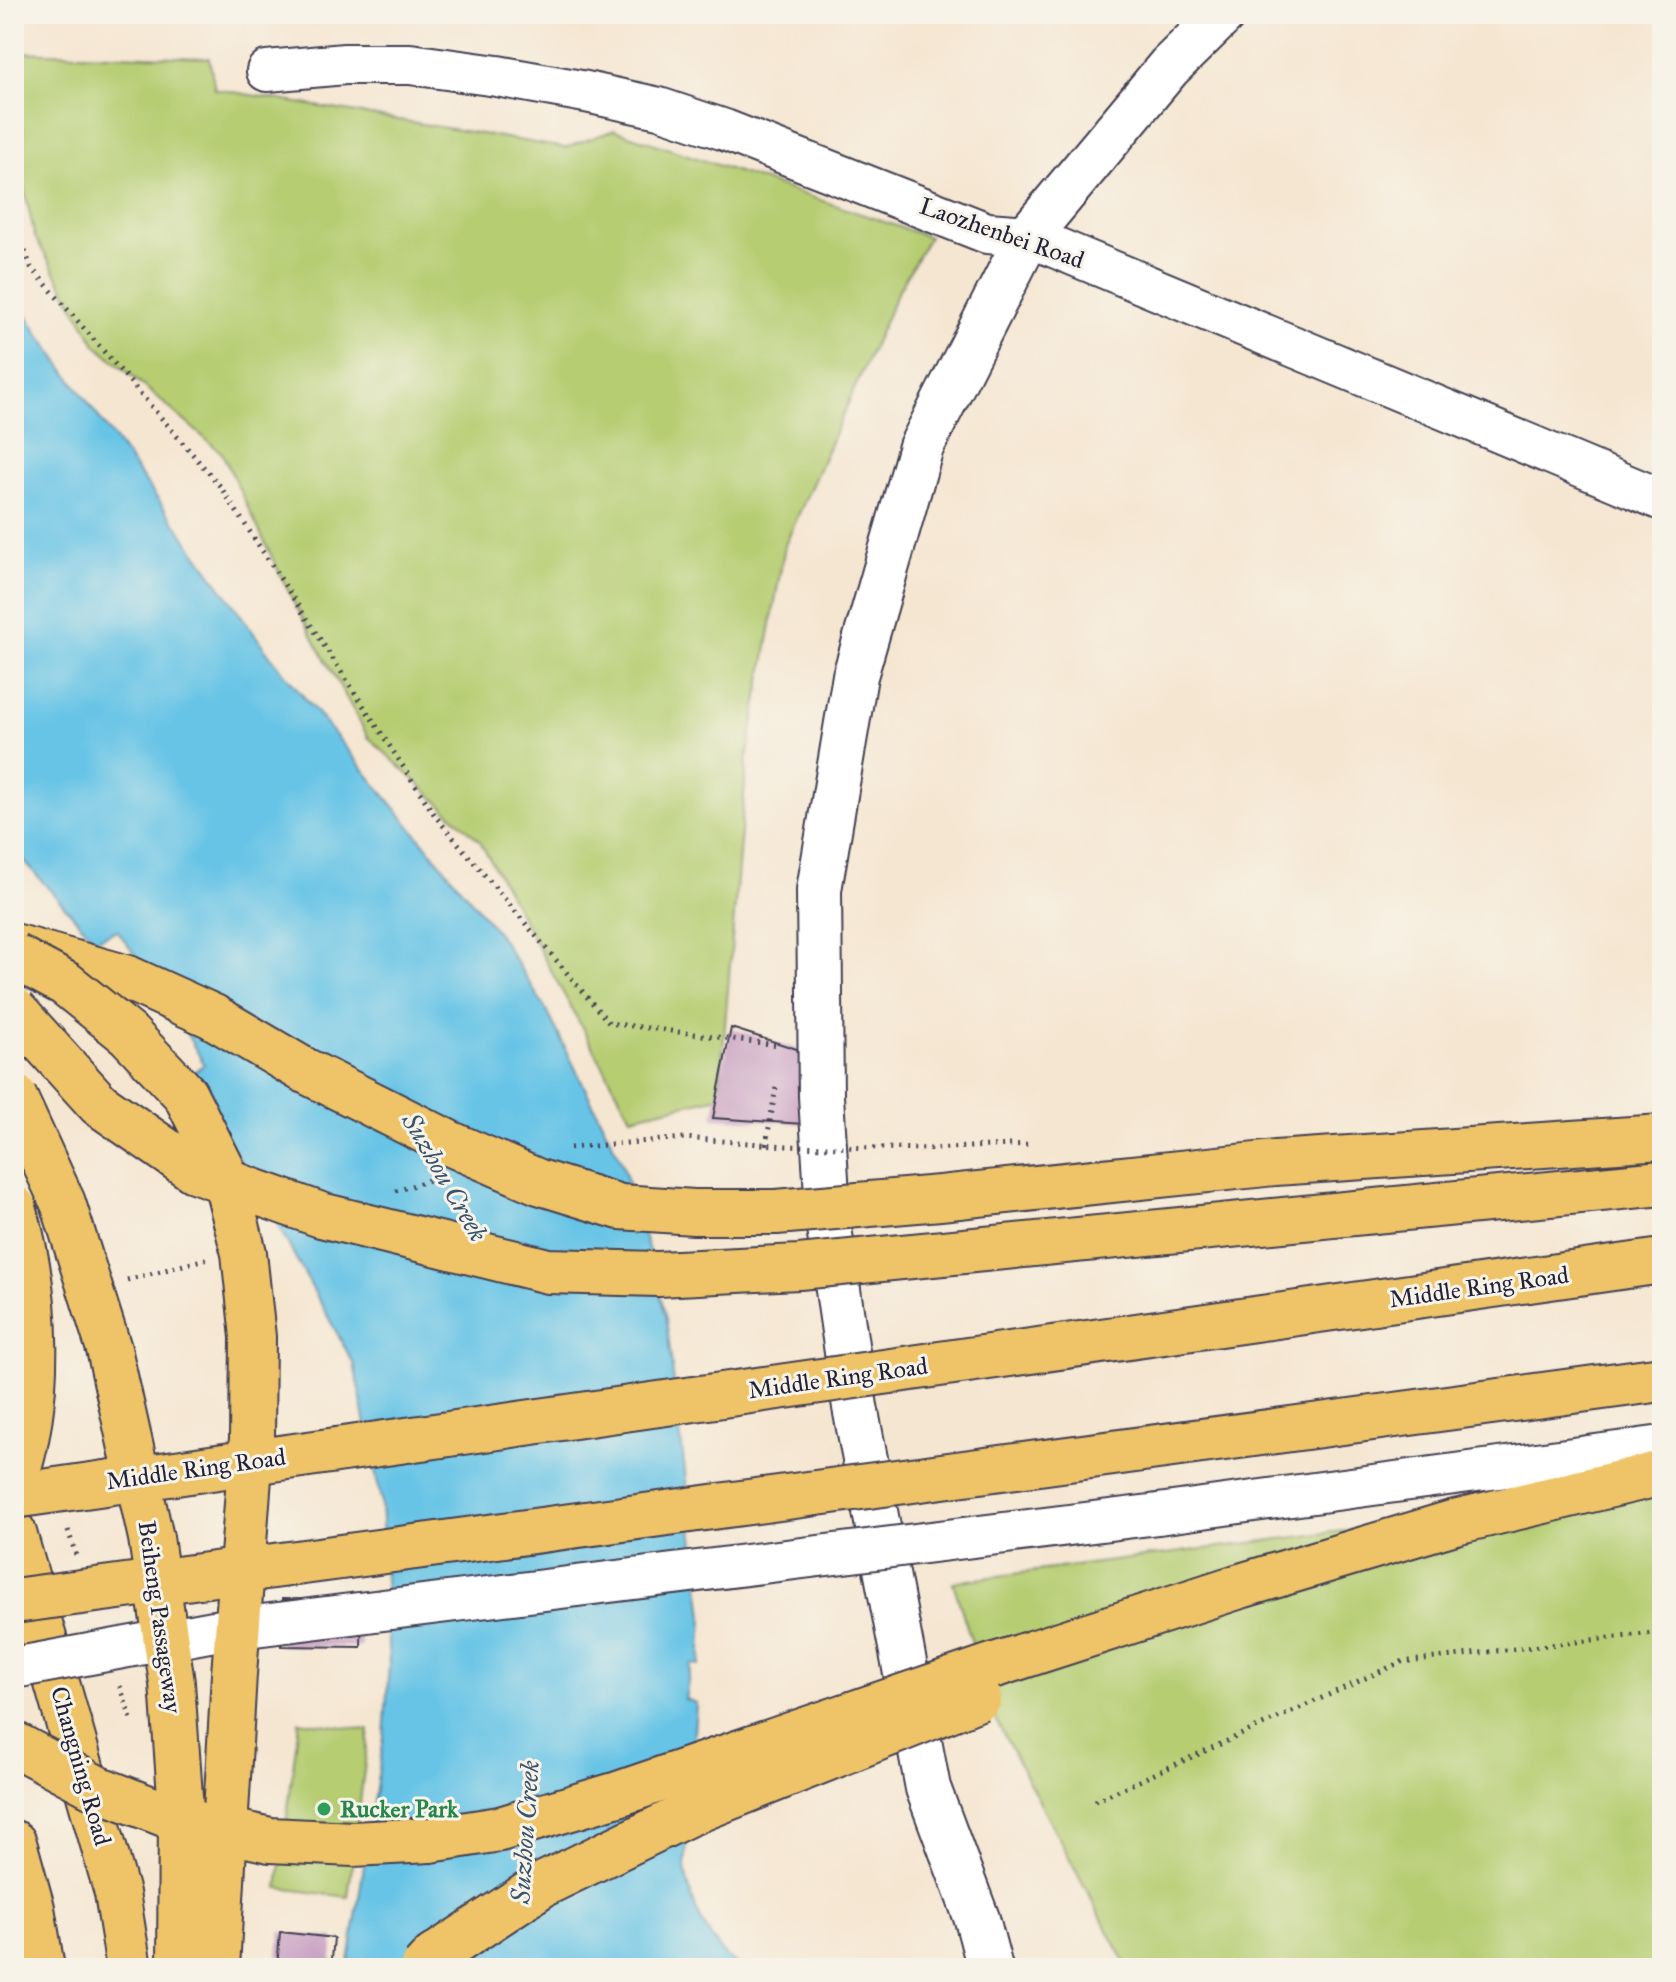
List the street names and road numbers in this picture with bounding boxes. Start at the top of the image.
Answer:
street label: Laozhenbei Road [916,191,1088,275]
street label: Middle Ring Road [1387,1260,1571,1314]
street label: Middle Ring Road [746,1351,930,1405]
street label: Middle Ring Road [104,1442,288,1496]
street label: Beiheng Passageway [132,1519,188,1716]
street label: Changning Road [44,1683,118,1849]

